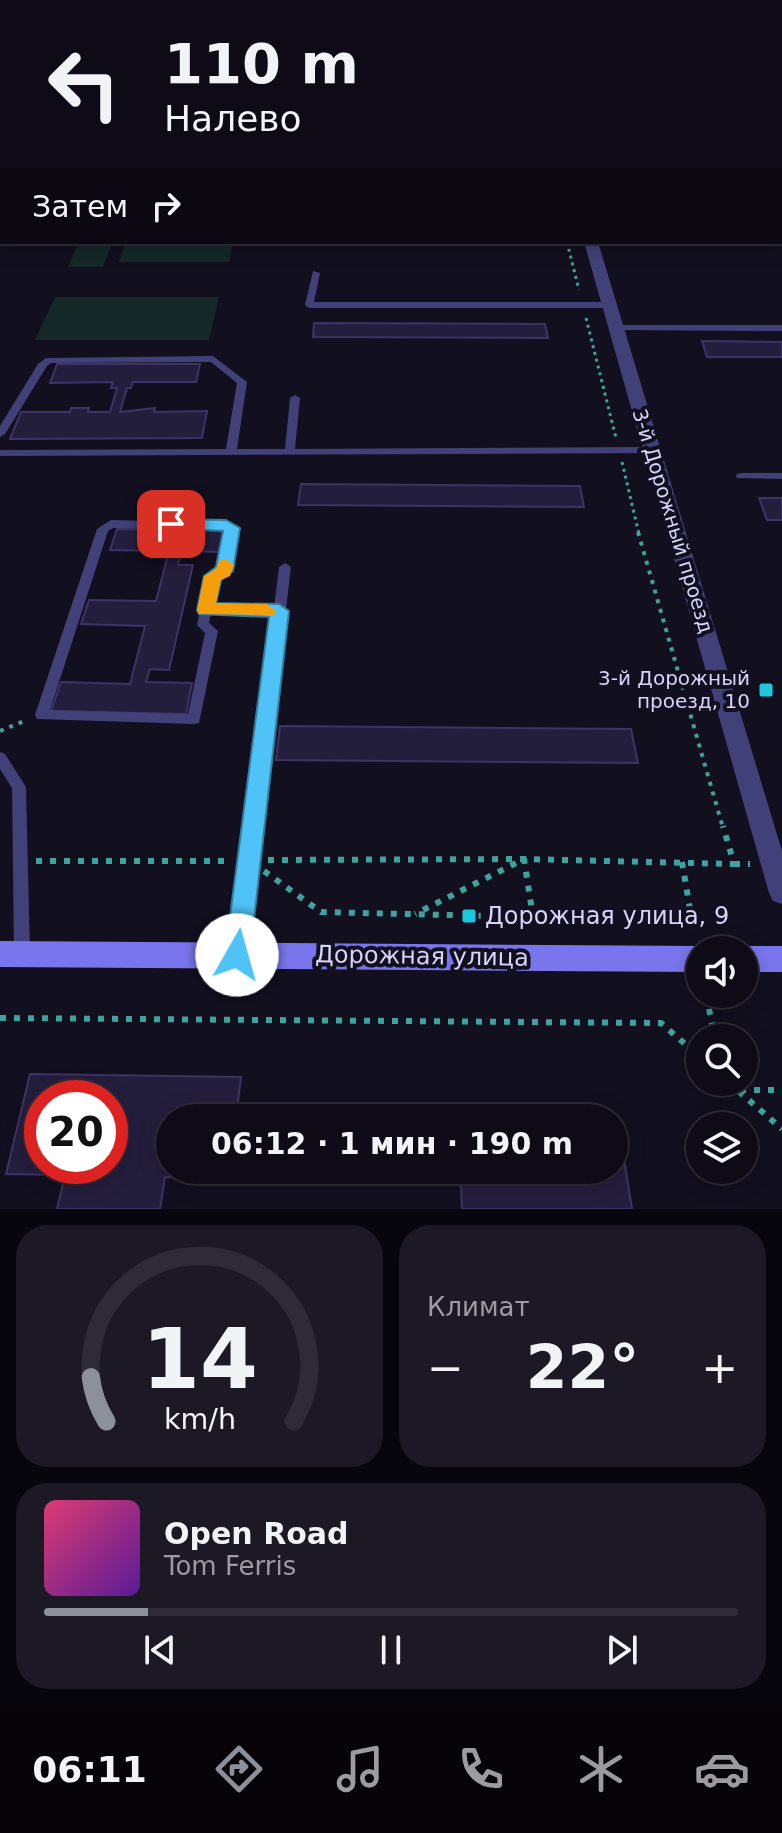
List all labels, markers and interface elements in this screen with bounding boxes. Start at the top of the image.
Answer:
text: 110 m [164,31,359,96]
icon: left [32,32,136,136]
text: Налево [164,98,302,139]
icon: right [144,184,188,228]
text: Затем [32,189,128,224]
street label: 3-й Дорожный проезд [627,406,719,636]
pin [137,490,205,558]
icon: arrive [149,502,193,546]
place label: 3-й Дорожный проезд, 10 [598,666,750,713]
marker: 3-й Дорожный проезд, 10 [757,681,775,699]
place label: Дорожная улица, 9 [485,902,729,930]
marker: Дорожная улица, 9 [460,907,478,925]
position arrow [195,913,279,997]
map controls [686,936,758,1184]
button: sound [686,936,758,1008]
street label: Дорожная улица [315,940,529,972]
button: search [686,1024,758,1096]
speed limit sign: 20 [24,1080,128,1184]
button: layers [686,1112,758,1184]
text: 06:12 · 1 мин · 190 m [211,1126,573,1161]
text: Климат [427,1292,530,1322]
text: 14 [142,1311,257,1408]
text: 22° [526,1332,639,1402]
text: − [427,1342,464,1393]
text: + [701,1342,738,1393]
text: km/h [163,1402,236,1436]
text: Open Road [164,1516,349,1551]
text: Tom Ferris [164,1551,296,1581]
icon: previous [138,1628,182,1672]
icon: pause [369,1628,413,1672]
icon: next [600,1628,644,1672]
icon: directions [211,1741,267,1797]
icon: music [332,1741,388,1797]
icon: phone [453,1741,509,1797]
icon: climate [573,1741,629,1797]
icon: car [694,1741,750,1797]
text: 06:11 [32,1749,147,1790]

